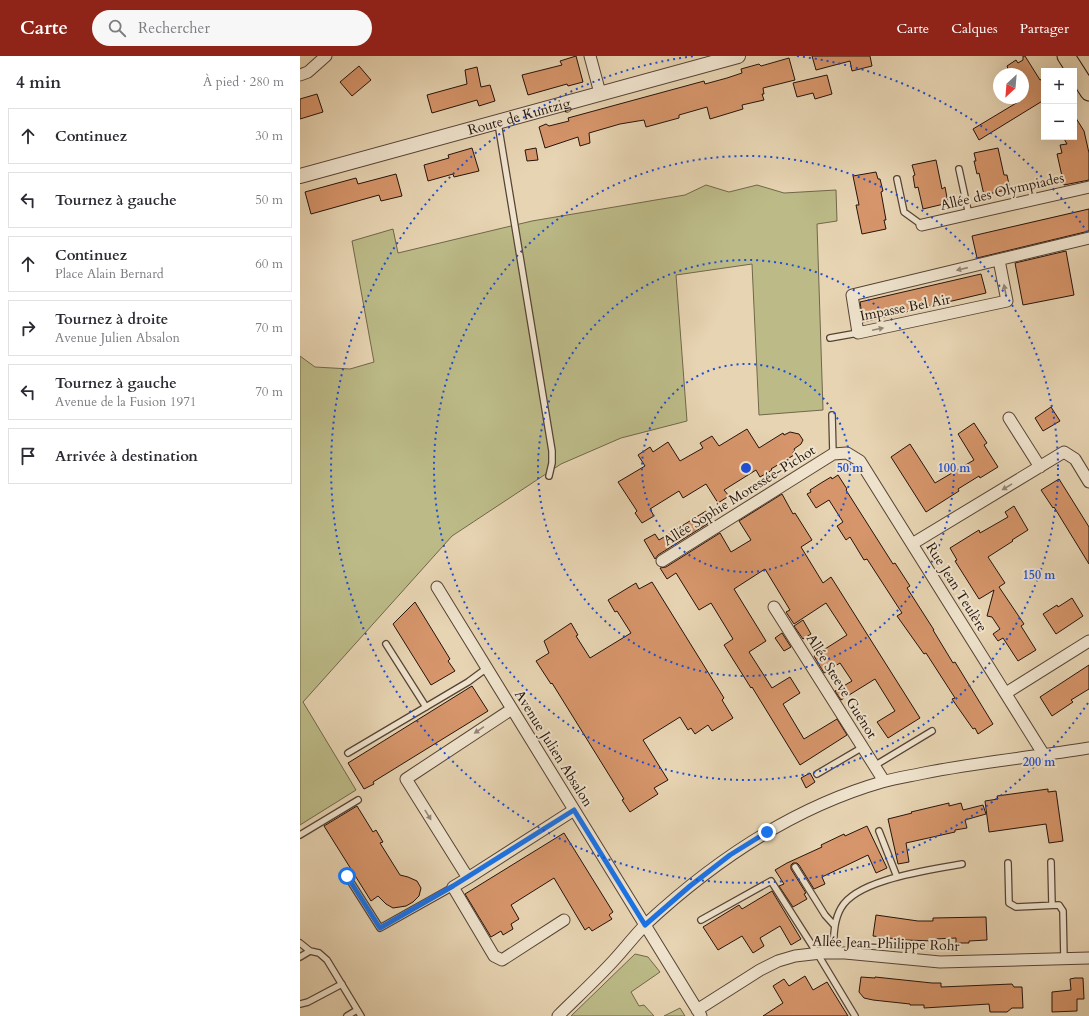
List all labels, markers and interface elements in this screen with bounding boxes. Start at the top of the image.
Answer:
search box [92,10,372,46]
text: Carte [20,15,68,41]
icon: search [106,17,128,39]
text: Rechercher [138,18,210,38]
text: Carte [897,19,929,38]
text: Calques [951,19,998,38]
text: Partager [1020,19,1069,38]
north arrow [993,68,1029,104]
map controls [1041,68,1077,140]
button: + [1041,68,1077,104]
text: 4 min [16,71,61,94]
text: À pied · 280 m [203,73,284,91]
street label: Route de Kuntzig [466,93,573,140]
button: − [1041,104,1077,140]
icon: ahead [17,125,39,147]
text: Continuez [55,126,127,146]
text: 30 m [255,127,283,145]
street label: Allée des Olympiades [938,168,1066,215]
icon: left [17,189,39,211]
text: Tournez à gauche [55,190,177,210]
text: 50 m [255,191,283,209]
text: Continuez [55,245,127,265]
icon: ahead [17,253,39,275]
text: 60 m [255,255,283,273]
text: Place Alain Bernard [55,265,164,283]
one-way arrow [955,266,968,272]
one-way arrow [1002,284,1008,296]
street label: Impasse Bel Air [858,289,953,326]
text: Tournez à droite [55,309,168,329]
icon: right [17,317,39,339]
text: 70 m [255,319,283,337]
one-way arrow [872,326,884,332]
text: Avenue Julien Absalon [55,329,180,347]
text: Tournez à gauche [55,373,177,393]
icon: left [17,381,39,403]
text: 70 m [255,383,283,401]
text: Avenue de la Fusion 1971 [55,393,196,411]
street label: Allée Sophie Moressée-Pichot [660,440,819,550]
icon: arrive [17,445,39,467]
text: Arrivée à destination [55,446,198,466]
text: 50 m [837,460,864,476]
text: 100 m [938,460,971,476]
centre of rings [739,461,753,475]
one-way arrow [1001,484,1013,491]
street label: Rue Jean Teulère [921,539,992,636]
text: 150 m [1023,567,1056,583]
street label: Allée Steeve Guénot [802,630,882,743]
street label: Avenue Julien Absalon [510,686,597,810]
one-way arrow [474,726,484,734]
text: 200 m [1023,754,1056,770]
one-way arrow [424,809,431,820]
route end [758,823,776,841]
route start [338,867,356,885]
street label: Allée Jean-Philippe Rohr [812,931,961,956]

